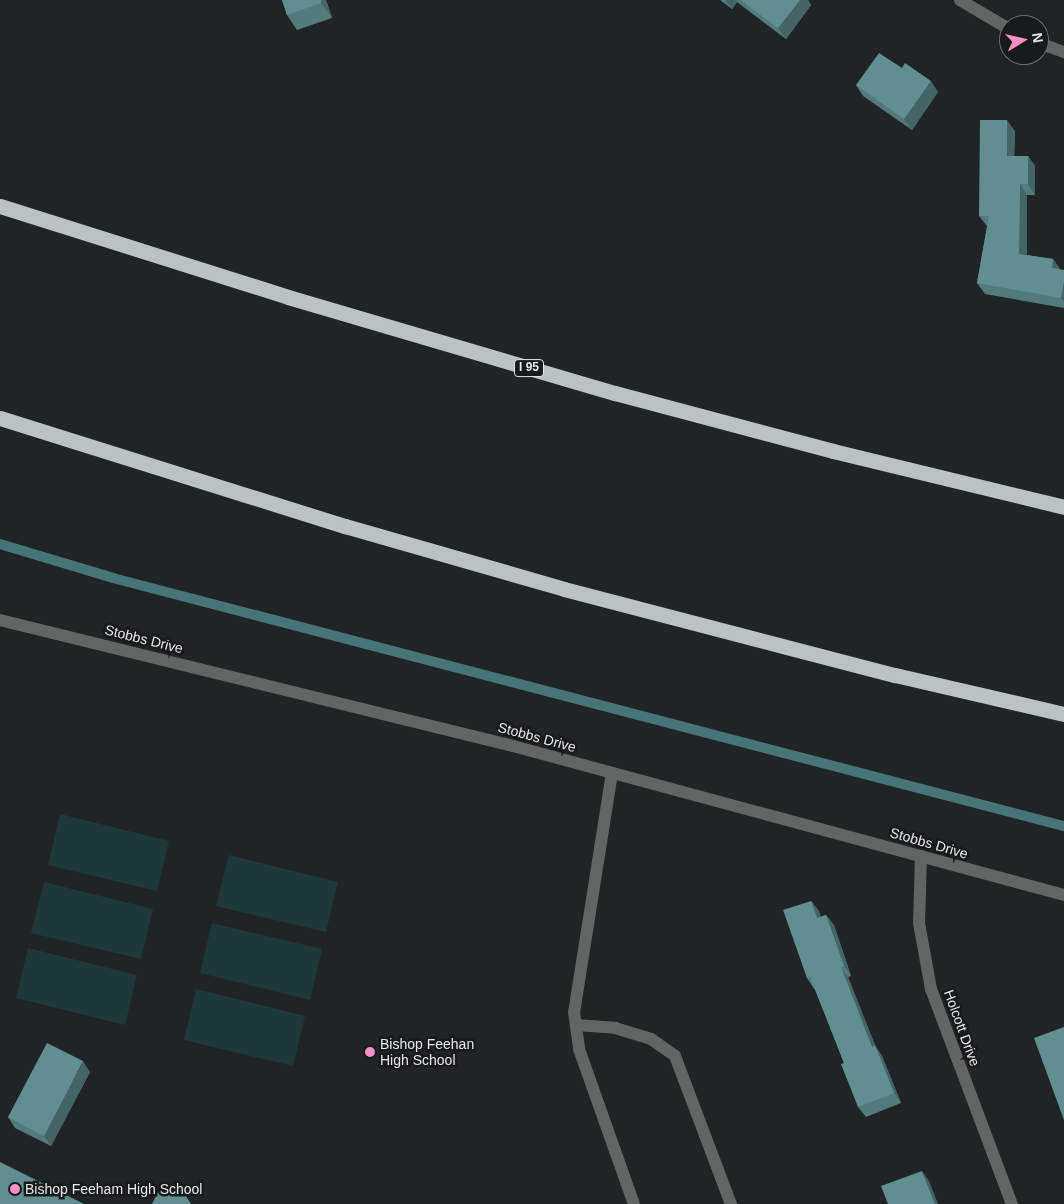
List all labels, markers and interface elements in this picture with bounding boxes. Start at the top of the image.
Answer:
north arrow [999,15,1049,65]
text: N [1029,32,1047,44]
road number: I 95 [513,358,545,378]
street label: Stobbs Drive [103,621,185,657]
street label: Stobbs Drive [496,719,578,755]
street label: Stobbs Drive [888,824,970,862]
street label: Holcott Drive [940,987,984,1069]
place label: Bishop Feehan High School [380,1036,474,1068]
marker: Bishop Feehan High School [364,1046,376,1058]
place label: Bishop Feeham High School [25,1181,202,1197]
marker: Bishop Feeham High School [9,1183,21,1195]

